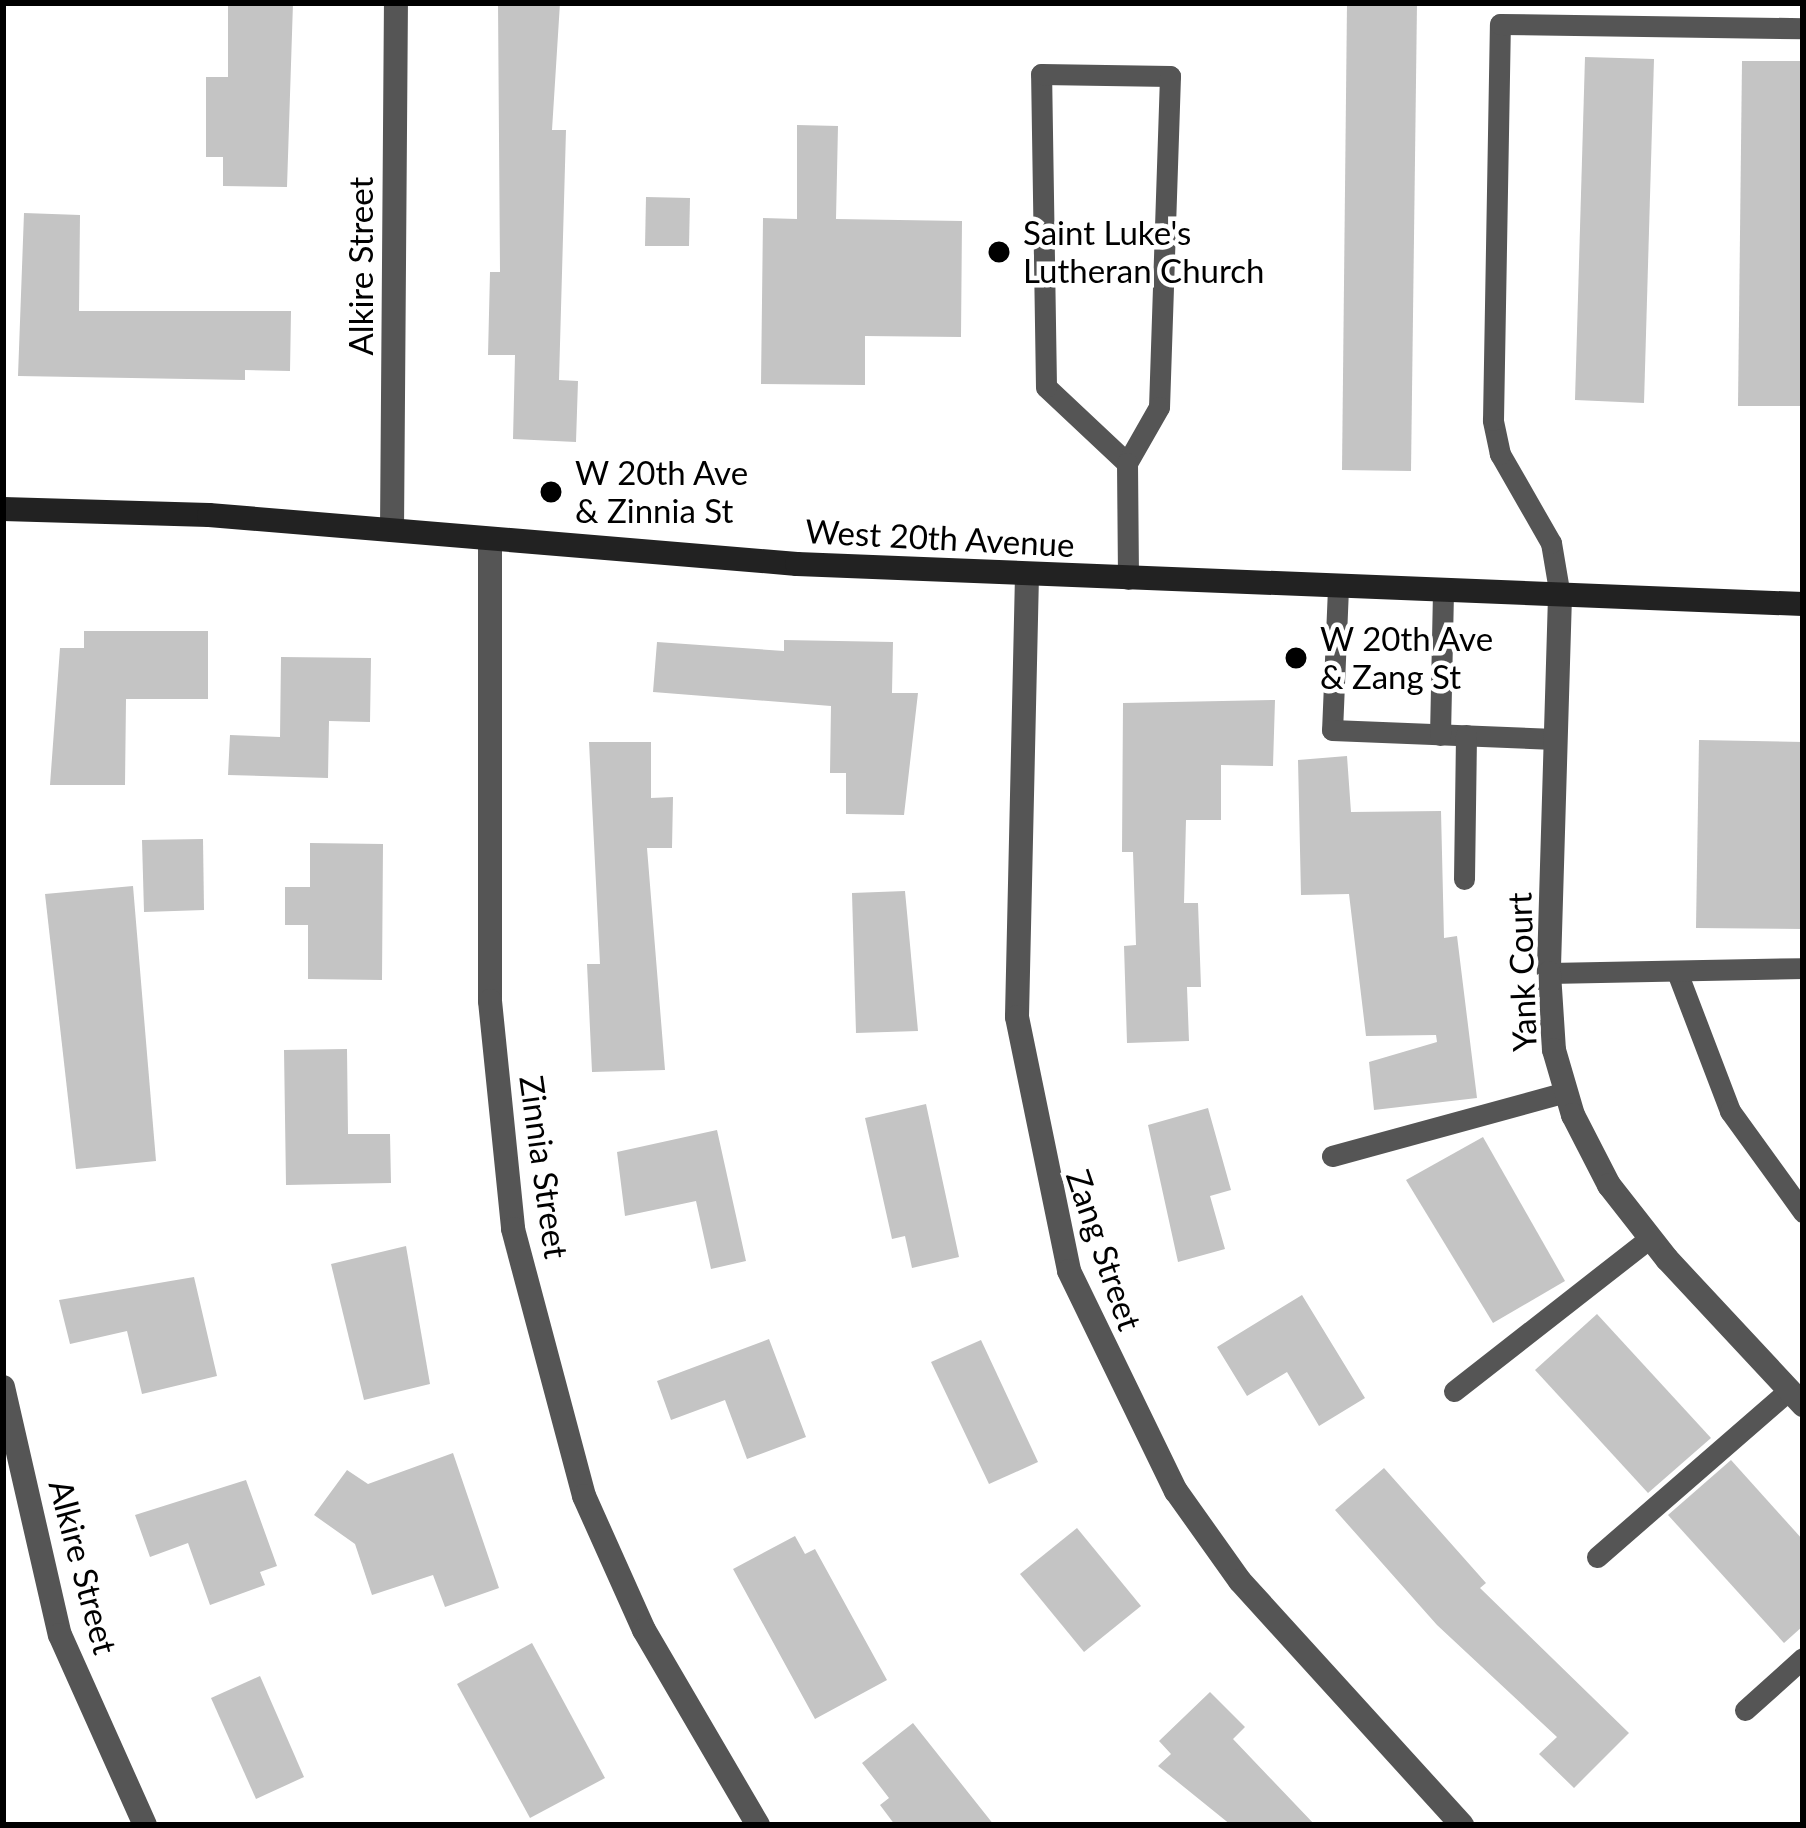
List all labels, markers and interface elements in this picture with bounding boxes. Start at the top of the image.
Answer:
street label: Alkire Street [341,177,381,355]
place label: Saint Luke's Lutheran Church [1023,213,1264,291]
marker: Saint Luke's Lutheran Church [986,239,1012,265]
place label: W 20th Ave & Zinnia St [575,453,750,531]
marker: W 20th Ave & Zinnia St [538,479,564,505]
street label: West 20th Avenue [804,511,1076,565]
place label: W 20th Ave & Zang St [1320,619,1495,697]
marker: W 20th Ave & Zang St [1283,645,1309,671]
street label: Yank Court [1499,892,1545,1052]
street label: Zinnia Street [512,1073,576,1261]
street label: Zang Street [1058,1165,1150,1335]
street label: Alkire Street [41,1476,125,1658]

